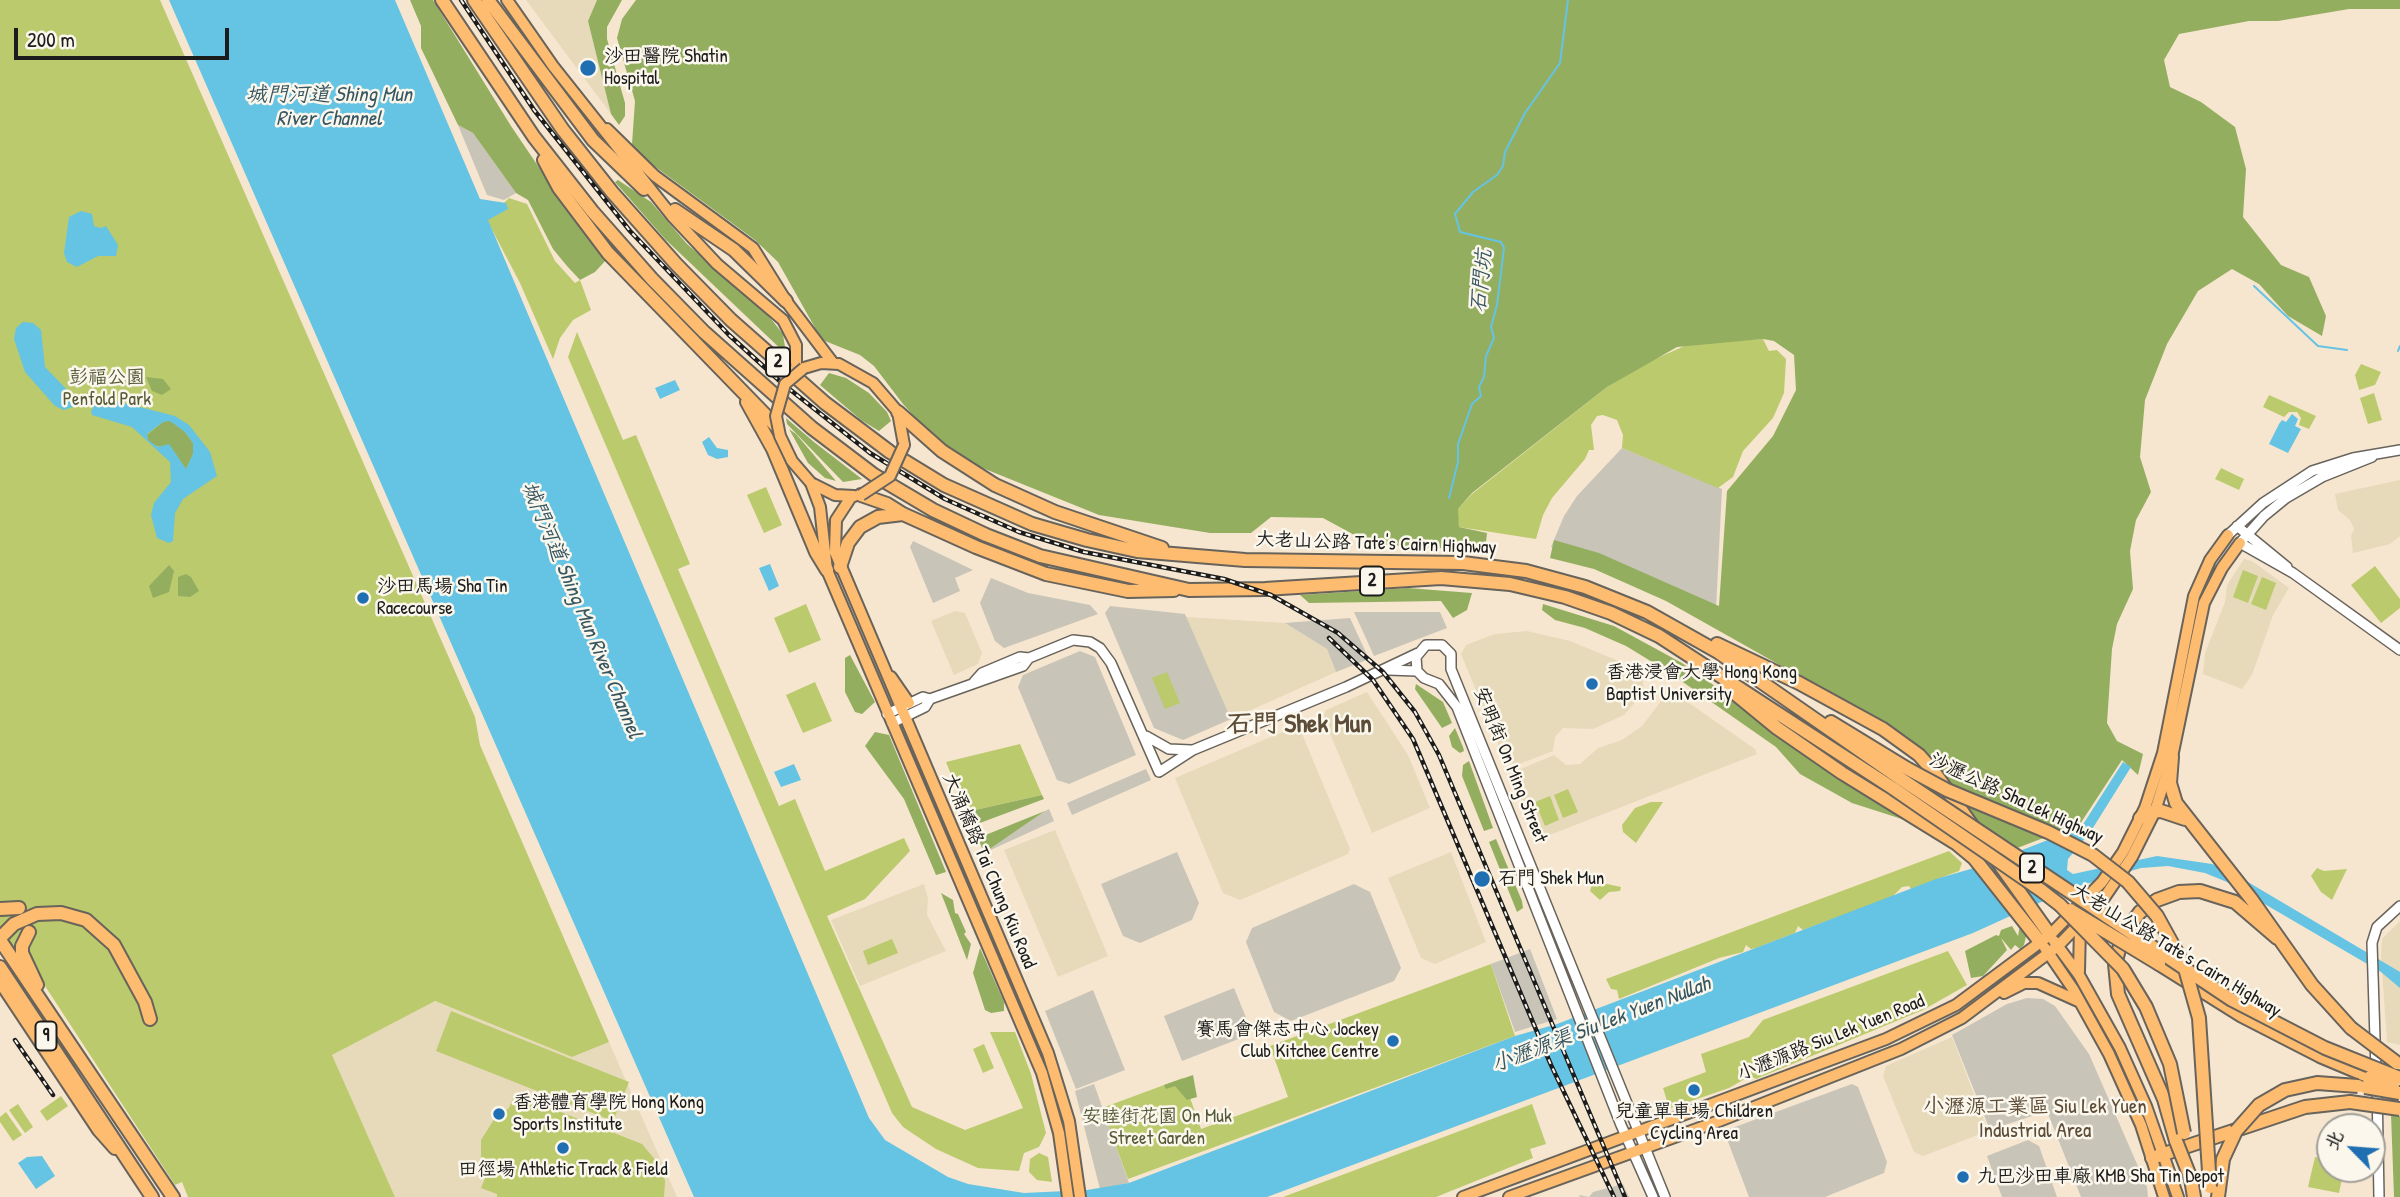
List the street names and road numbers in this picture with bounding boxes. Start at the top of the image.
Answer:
road number: 2 [766,348,790,376]
street label: 大老山公路 Tate's Cairn Highway [1255,528,1497,560]
road number: 2 [1360,566,1384,596]
street label: 安明街 On Ming Street [1468,684,1552,846]
street label: 沙瀝公路 Sha Lek Highway [1925,749,2107,849]
street label: 大涌橋路 Tai Chung Kiu Road [937,770,1041,972]
road number: 2 [2020,854,2044,882]
street label: 大老山公路 Tate's Cairn Highway [2067,879,2285,1023]
street label: 小瀝源路 Siu Lek Yuen Road [1734,990,1928,1086]
road number: 9 [36,1021,56,1050]

